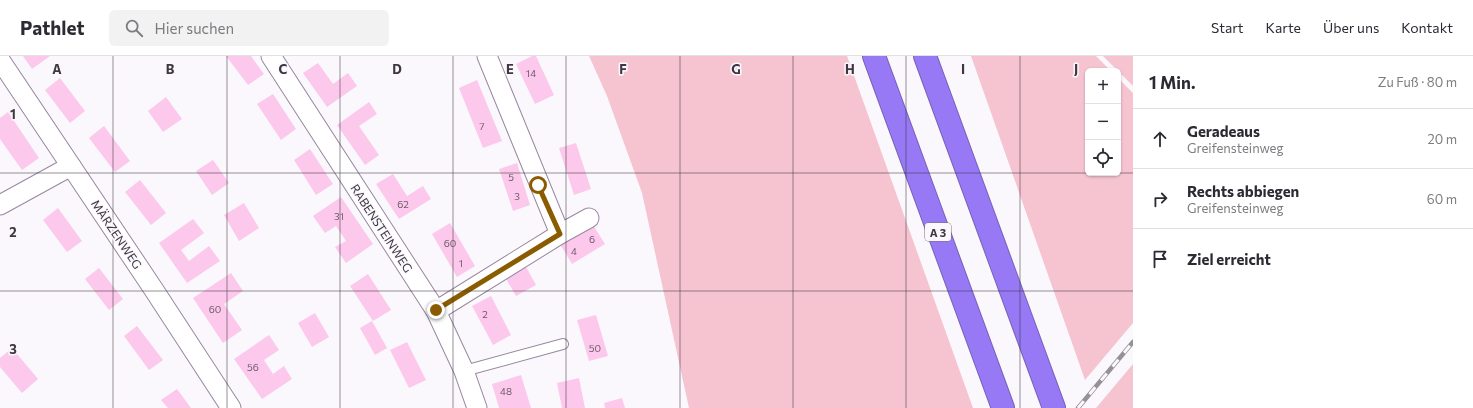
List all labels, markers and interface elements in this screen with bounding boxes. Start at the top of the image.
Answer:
search box [109,10,389,46]
text: Pathlet [20,16,85,39]
icon: search [123,17,145,39]
text: Hier suchen [155,19,234,37]
text: Start [1211,19,1244,36]
text: Karte [1266,19,1301,36]
text: Über uns [1323,19,1379,36]
text: Kontakt [1401,19,1453,36]
text: A [52,61,62,77]
text: B [166,61,175,77]
text: C [279,61,288,77]
text: D [392,61,402,77]
text: E [506,61,514,77]
text: F [619,61,627,77]
text: G [731,61,741,77]
text: H [845,61,855,77]
text: I [961,61,965,77]
text: J [1074,61,1078,77]
house number: 14 [526,67,536,79]
map controls [1085,68,1121,176]
button: + [1085,68,1121,104]
text: 1 Min. [1149,72,1195,93]
text: Zu Fuß · 80 m [1378,74,1457,90]
button: − [1085,104,1121,140]
text: 1 [10,106,16,122]
house number: 7 [479,120,485,132]
text: Geradeaus [1187,122,1260,140]
icon: ahead [1149,128,1171,150]
text: 20 m [1428,131,1457,147]
button: locate [1085,140,1121,176]
text: Greifensteinweg [1187,140,1284,156]
house number: 5 [508,171,514,183]
route start [529,176,547,194]
street label: RABENSTEINWEG [348,181,416,275]
text: Rechts abbiegen [1187,182,1299,200]
icon: right [1149,188,1171,210]
house number: 3 [514,190,520,202]
text: 60 m [1427,191,1457,207]
street label: MÄRZENWEG [89,197,145,271]
house number: 62 [397,198,409,210]
text: Greifensteinweg [1187,200,1284,216]
house number: 31 [334,210,344,222]
road number: A 3 [925,223,951,241]
text: 2 [9,224,17,240]
house number: 6 [589,233,595,245]
house number: 60 [444,237,456,249]
house number: 4 [571,245,577,257]
icon: arrive [1149,248,1171,270]
text: Ziel erreicht [1187,250,1271,268]
house number: 1 [459,257,463,269]
route end [427,301,445,319]
house number: 60 [209,303,221,315]
house number: 2 [482,308,488,320]
text: 3 [9,341,17,357]
house number: 50 [589,342,601,354]
house number: 56 [247,361,259,373]
house number: 48 [500,385,512,397]

